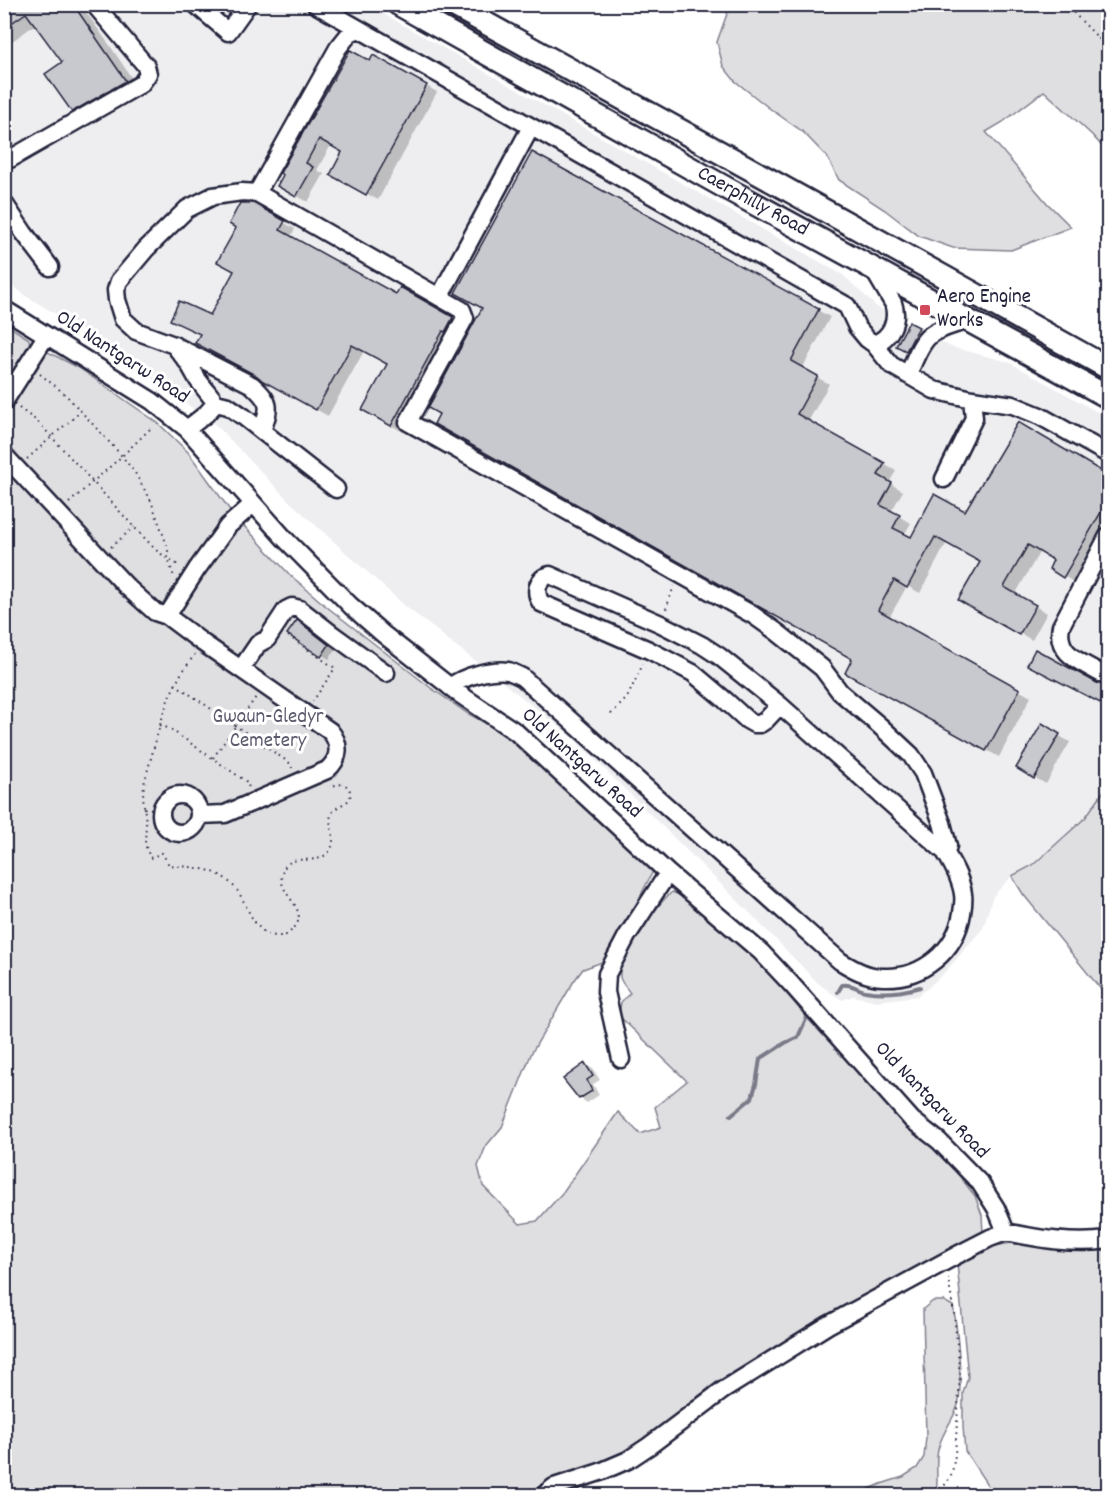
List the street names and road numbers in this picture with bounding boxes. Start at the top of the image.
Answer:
street label: Caerphilly Road [691,159,813,245]
street label: Old Nantgarw Road [49,304,195,412]
street label: Old Nantgarw Road [514,701,648,827]
street label: Old Nantgarw Road [867,1035,995,1167]

